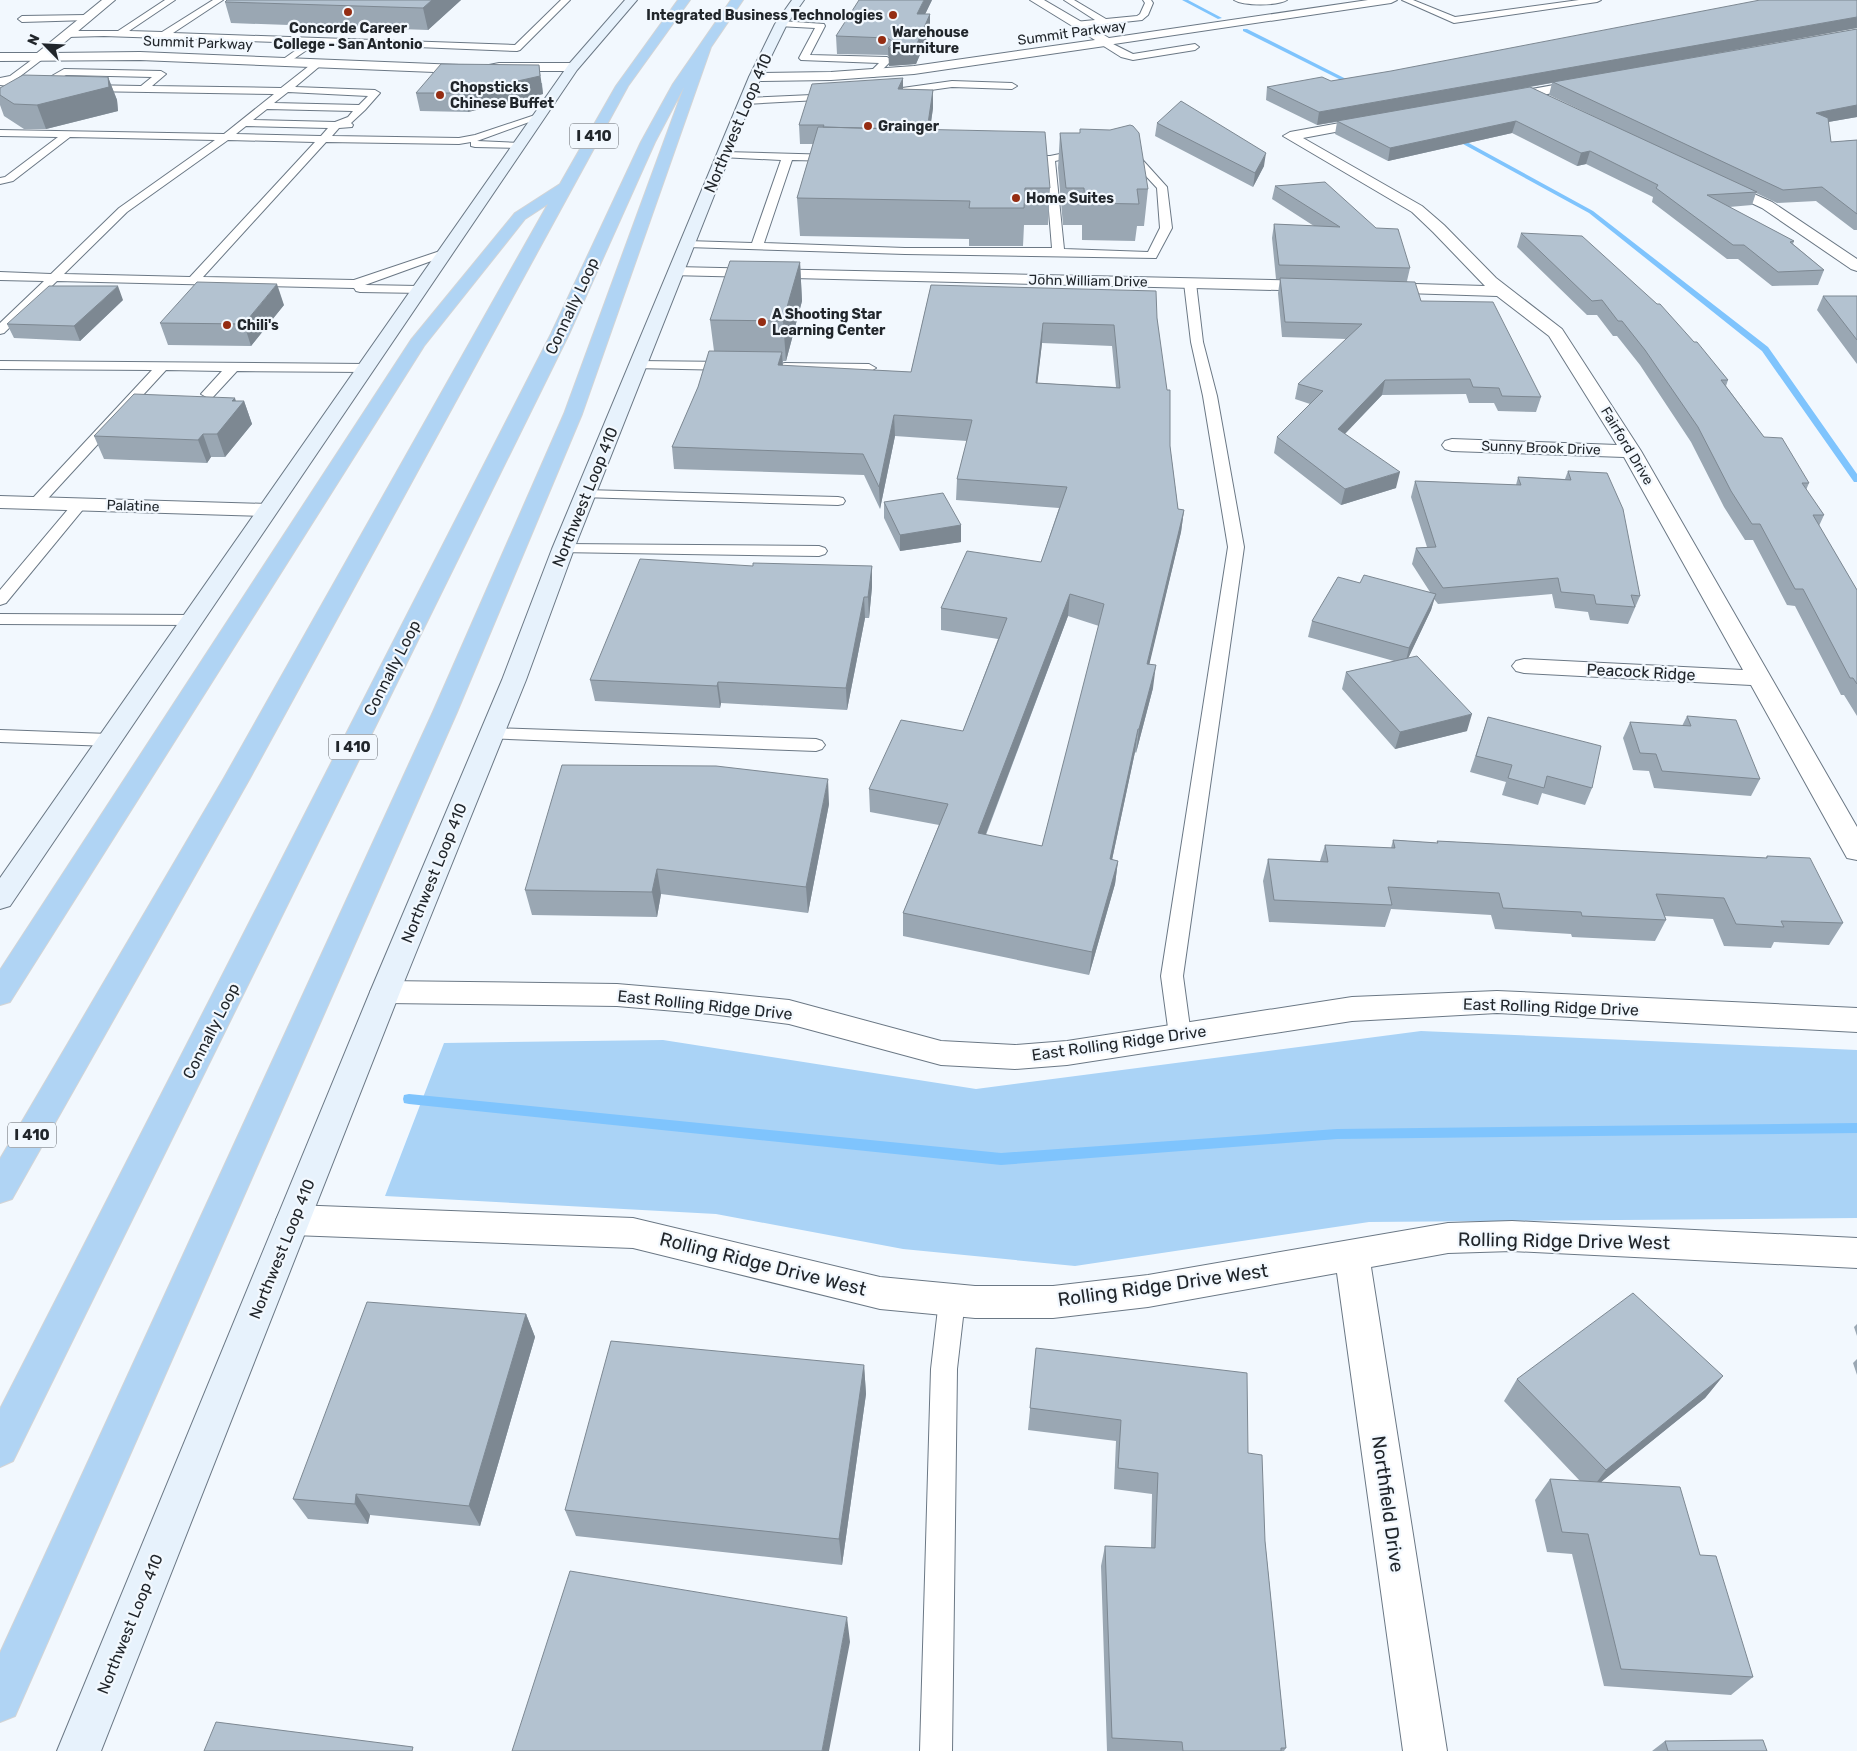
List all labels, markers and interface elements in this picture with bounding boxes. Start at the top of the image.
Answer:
marker: Concorde Career College - San Antonio [342,6,354,18]
place label: Integrated Business Technologies [646,7,883,24]
marker: Integrated Business Technologies [887,9,899,21]
street label: Summit Parkway [1016,17,1128,49]
north arrow [20,20,70,70]
place label: Concorde Career College - San Antonio [273,20,423,53]
place label: Warehouse Furniture [892,24,969,57]
text: N [24,32,43,48]
street label: Summit Parkway [143,33,253,53]
marker: Warehouse Furniture [876,34,888,46]
street label: Northwest Loop 410 [700,50,776,196]
place label: Chopsticks Chinese Buffet [450,79,555,112]
marker: Chopsticks Chinese Buffet [434,89,446,101]
place label: Grainger [878,118,940,135]
marker: Grainger [862,120,874,132]
road number: I 410 [570,124,618,148]
place label: Home Suites [1026,190,1114,207]
marker: Home Suites [1010,192,1022,204]
street label: Connally Loop [541,254,603,358]
street label: John William Drive [1028,271,1148,291]
place label: A Shooting Star Learning Center [772,306,886,339]
marker: A Shooting Star Learning Center [756,316,768,328]
place label: Chili's [237,317,279,334]
marker: Chili's [221,319,233,331]
street label: Fairford Drive [1597,404,1657,488]
street label: Northwest Loop 410 [548,424,622,570]
street label: Sunny Brook Drive [1481,437,1601,459]
street label: Palatine [106,497,160,515]
street label: Connally Loop [360,617,424,719]
street label: Peacock Ridge [1586,660,1696,684]
road number: I 410 [329,734,377,760]
street label: Northwest Loop 410 [397,800,471,946]
street label: Connally Loop [179,980,243,1082]
street label: East Rolling Ridge Drive [616,986,794,1024]
street label: East Rolling Ridge Drive [1463,994,1639,1020]
street label: East Rolling Ridge Drive [1031,1021,1208,1065]
road number: I 410 [8,1122,56,1148]
street label: Northwest Loop 410 [245,1176,319,1322]
street label: Rolling Ridge Drive West [657,1227,869,1301]
street label: Rolling Ridge Drive West [1458,1228,1671,1254]
street label: Rolling Ridge Drive West [1056,1259,1270,1311]
street label: Northfield Drive [1367,1434,1409,1574]
street label: Northwest Loop 410 [93,1551,167,1697]

